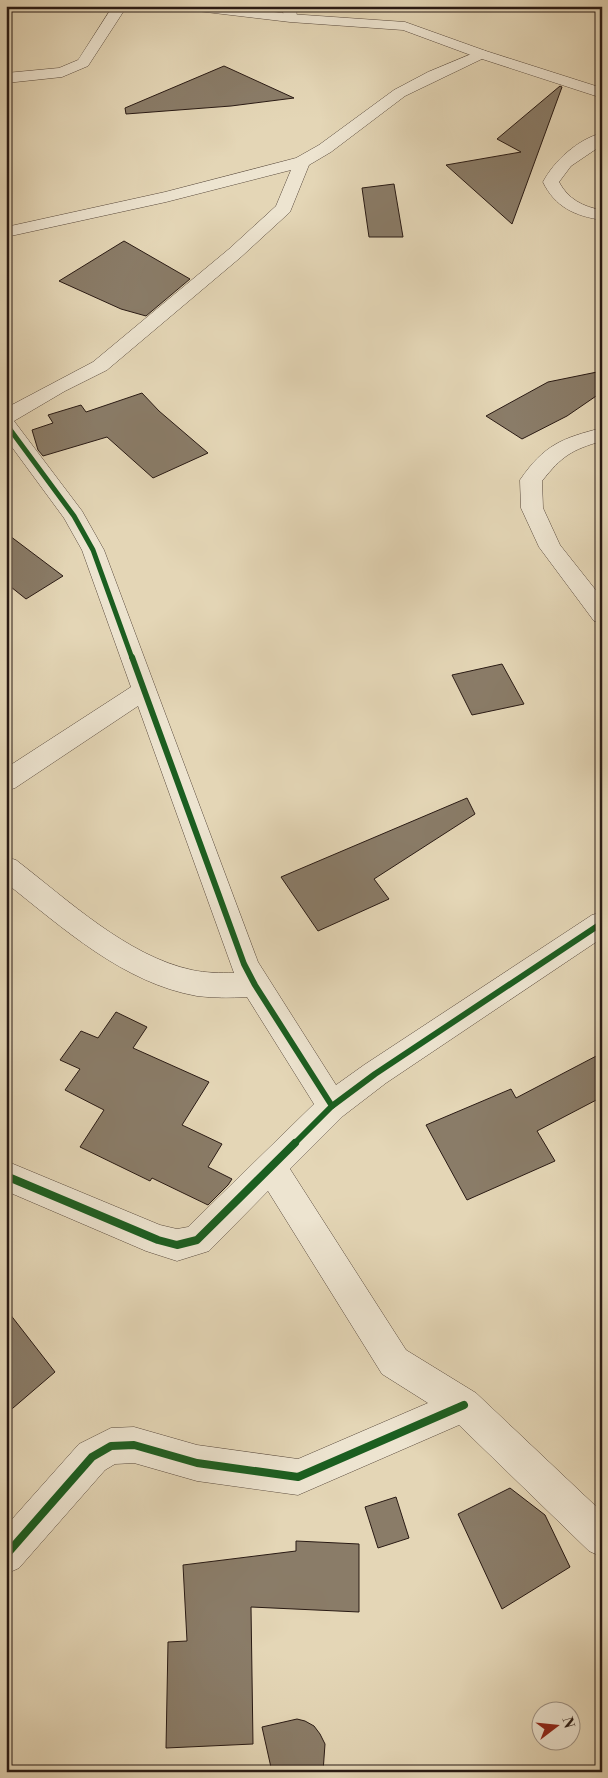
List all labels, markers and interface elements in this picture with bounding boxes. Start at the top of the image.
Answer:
north arrow [530,1700,580,1750]
text: N [557,1715,578,1730]

